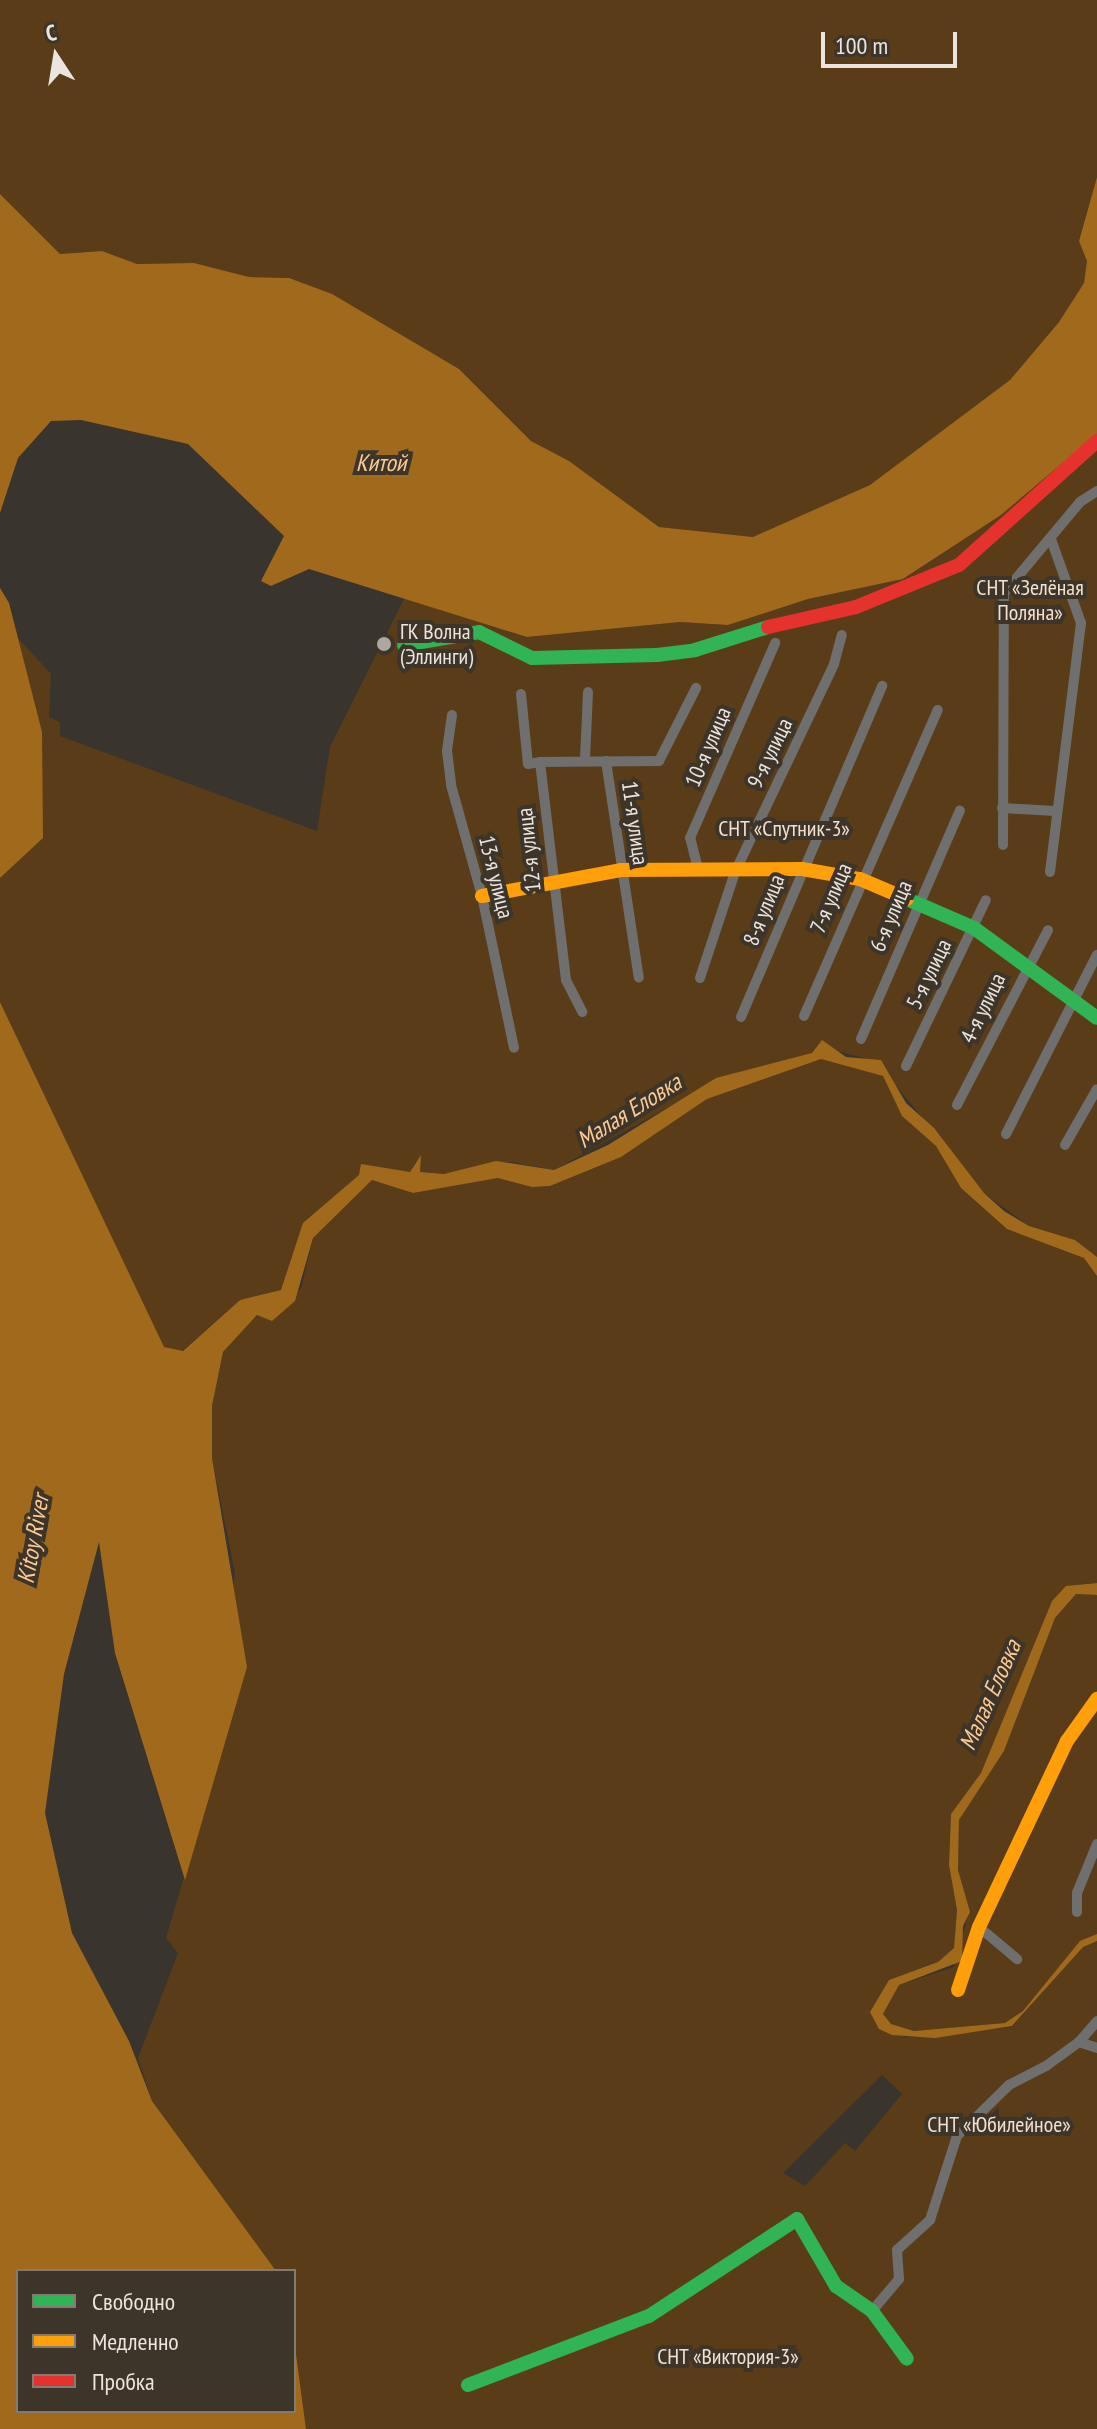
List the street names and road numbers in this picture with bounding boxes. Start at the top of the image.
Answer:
street label: 10-я улица [679,703,737,791]
street label: 9-я улица [742,714,798,792]
street label: 11-я улица [616,779,654,867]
street label: 12-я улица [511,807,547,893]
street label: 13-я улица [473,833,519,921]
street label: 7-я улица [804,859,858,937]
street label: 8-я улица [738,870,790,950]
street label: 6-я улица [864,877,918,955]
street label: 5-я улица [901,935,957,1013]
street label: 4-я улица [955,969,1011,1047]

